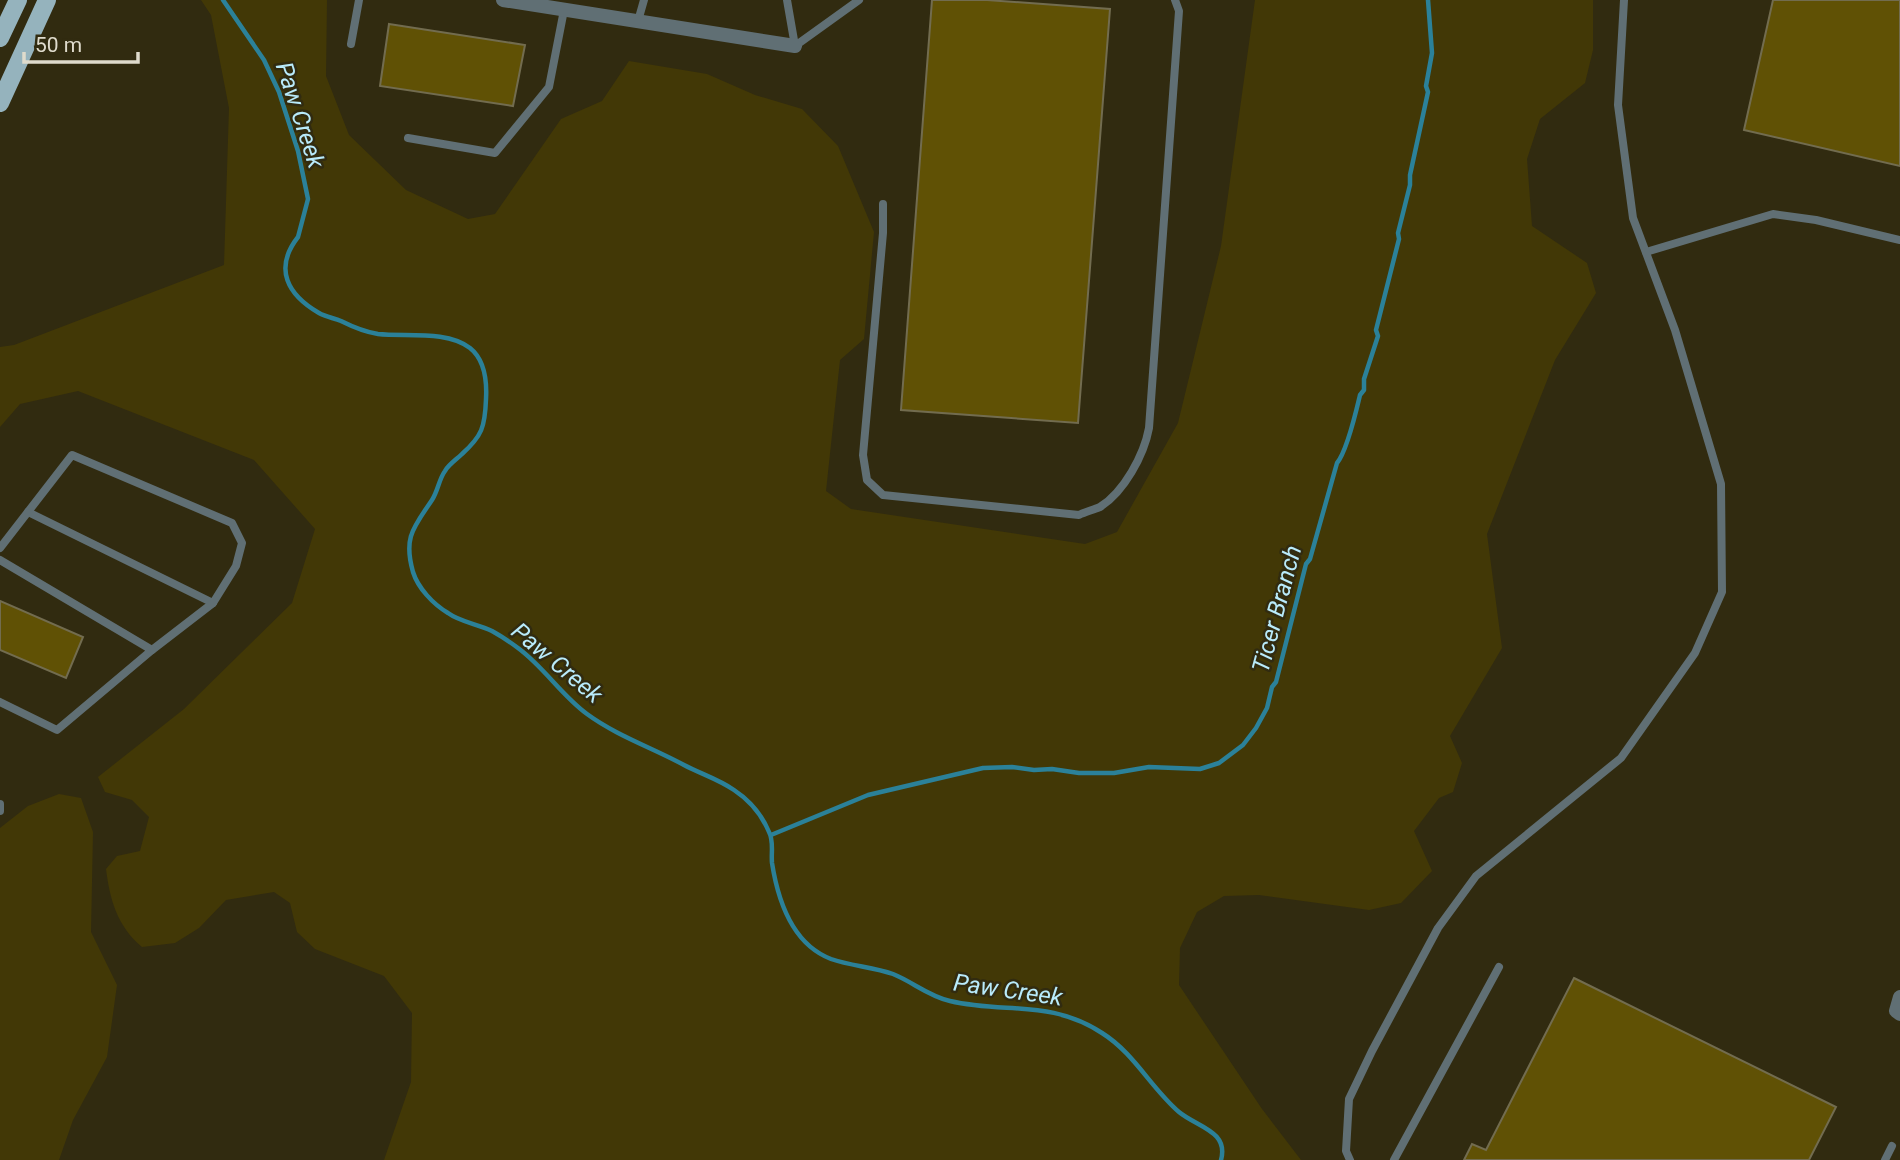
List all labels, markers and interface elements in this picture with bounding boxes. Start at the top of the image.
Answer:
scale bar [24,21,138,65]
text: 50 m [35,33,82,57]
water label: Paw Creek [270,58,331,173]
water label: Ticer Branch [1247,542,1307,676]
water label: Paw Creek [506,617,609,710]
water label: Paw Creek [952,968,1066,1012]

